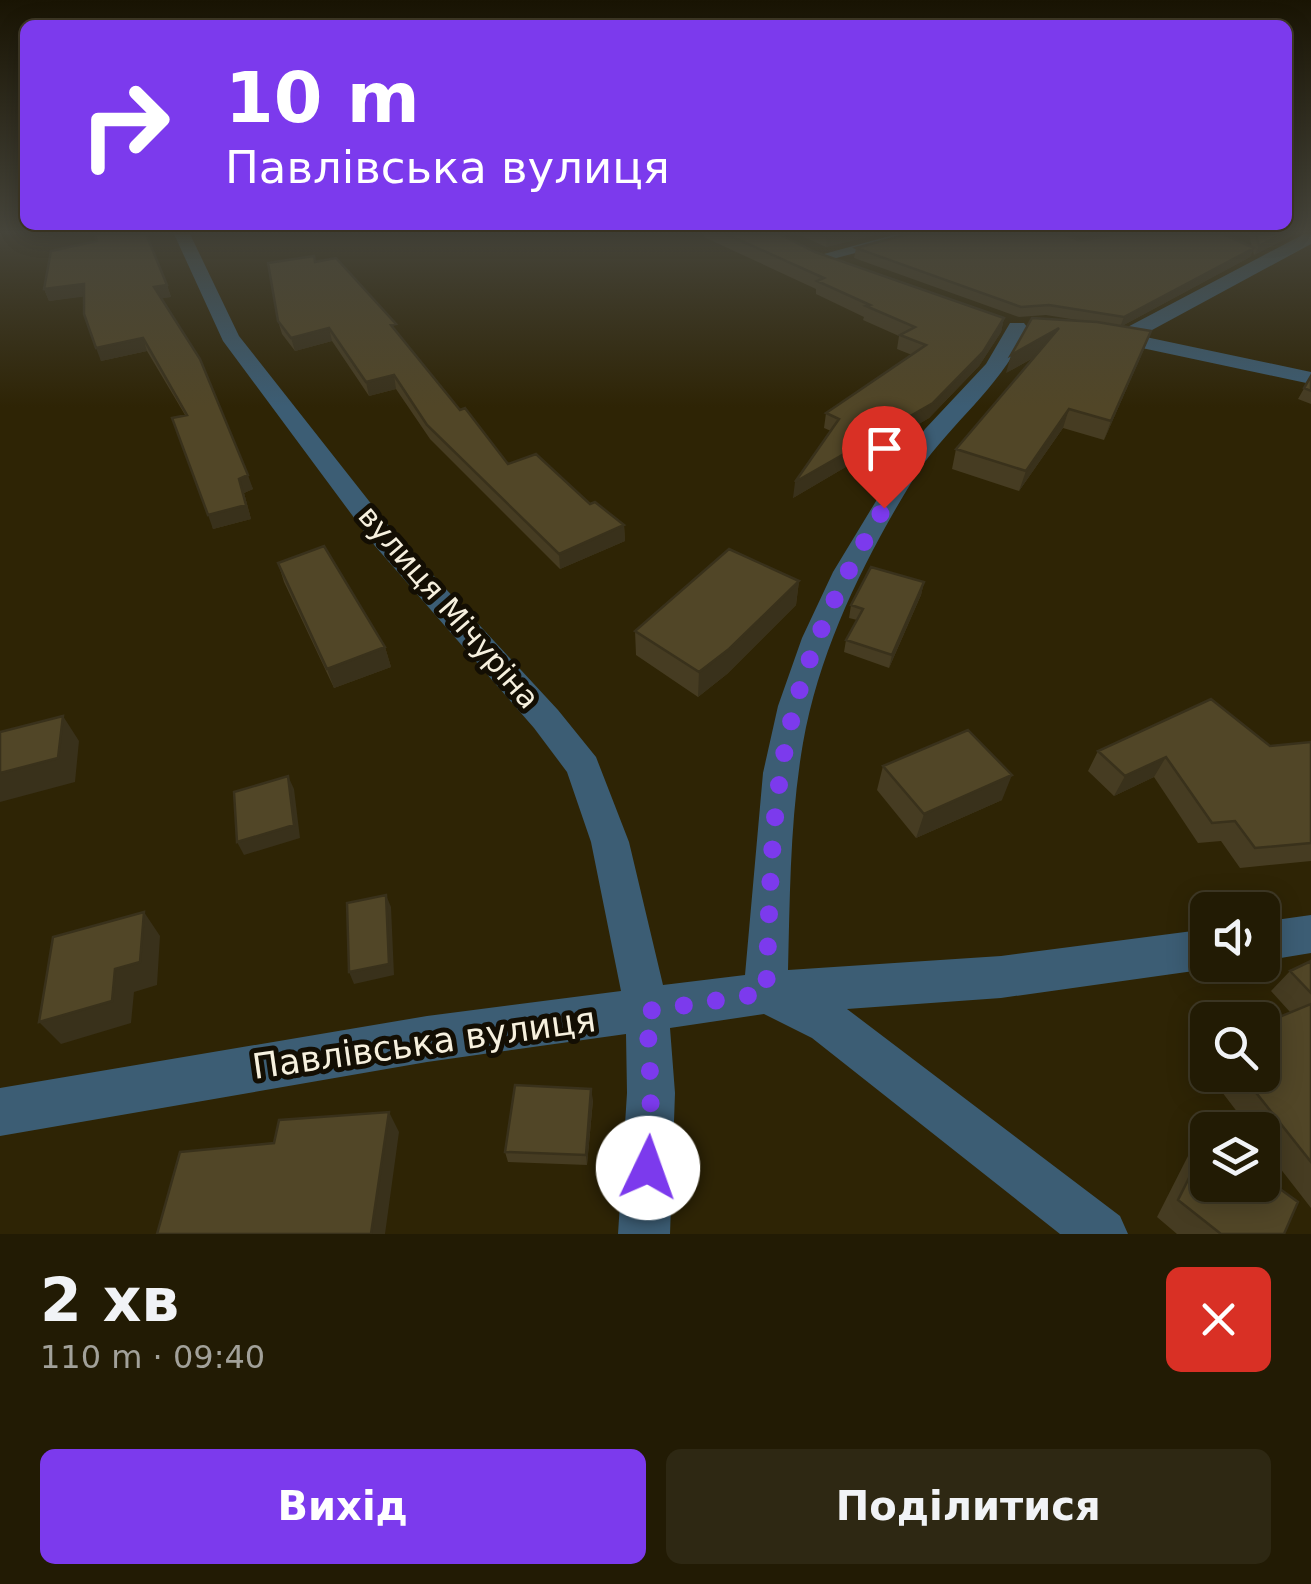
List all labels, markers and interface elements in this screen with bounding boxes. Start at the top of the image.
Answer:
text: 10 m [225,57,420,139]
icon: right [60,60,190,190]
text: Павлівська вулиця [225,141,670,194]
pin [842,406,927,509]
icon: arrive [857,421,912,476]
street label: вулиця Мічуріна [351,498,547,716]
map controls [1190,892,1280,1202]
button: sound [1190,892,1280,982]
street label: Павлівська вулиця [250,999,598,1087]
button: search [1190,1002,1280,1092]
button: layers [1190,1112,1280,1202]
position arrow [596,1116,700,1220]
text: 2 хв [40,1265,179,1335]
button: close [1166,1267,1271,1372]
text: 110 m · 09:40 [40,1338,265,1376]
button: Вихід [40,1449,646,1564]
button: Поділитися [666,1449,1271,1564]

